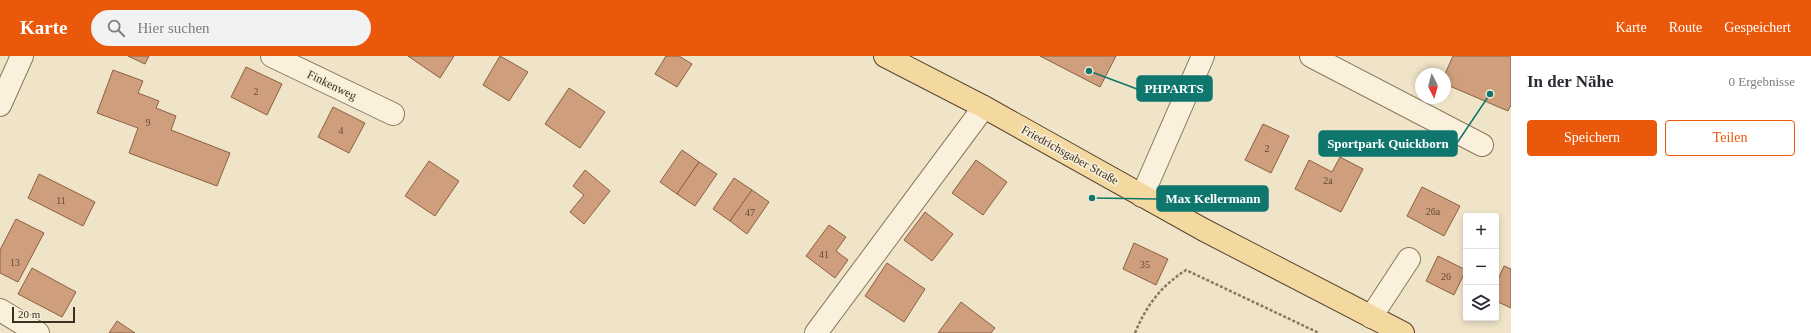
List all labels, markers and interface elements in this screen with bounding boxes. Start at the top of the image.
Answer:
search box [91,10,371,46]
text: Karte [20,17,67,38]
icon: search [105,17,127,39]
text: Hier suchen [137,20,210,36]
text: Karte [1616,20,1647,35]
text: Route [1669,20,1702,35]
text: Gespeichert [1724,20,1791,35]
street label: Finkenweg [305,67,359,103]
north arrow [1415,68,1451,104]
text: In der Nähe [1527,72,1614,91]
text: 0 Ergebnisse [1728,74,1795,89]
callout: PHPARTS [1137,76,1212,101]
text: PHPARTS [1144,81,1204,96]
house number: 2 [254,86,259,97]
house number: 9 [146,117,151,128]
button: Speichern [1527,120,1657,156]
button: Teilen [1665,120,1795,156]
street label: Friedrichsgaber Straße [1019,122,1121,188]
house number: 4 [339,125,344,136]
callout: Sportpark Quickborn [1319,131,1457,156]
text: Sportpark Quickborn [1327,136,1450,151]
house number: 2 [1265,143,1270,154]
house number: 2a [1323,175,1333,186]
callout: Max Kellermann [1157,186,1268,211]
text: Max Kellermann [1166,191,1261,206]
house number: 11 [56,195,66,206]
house number: 26a [1426,206,1441,217]
house number: 47 [745,207,755,218]
map controls [1463,213,1499,321]
button: + [1463,213,1499,249]
house number: 41 [819,249,829,260]
button: − [1463,249,1499,285]
house number: 13 [10,257,20,268]
house number: 35 [1140,259,1150,270]
house number: 26 [1441,271,1451,282]
button: layers [1463,285,1499,321]
scale bar [12,305,75,324]
text: 20 m [18,308,40,320]

